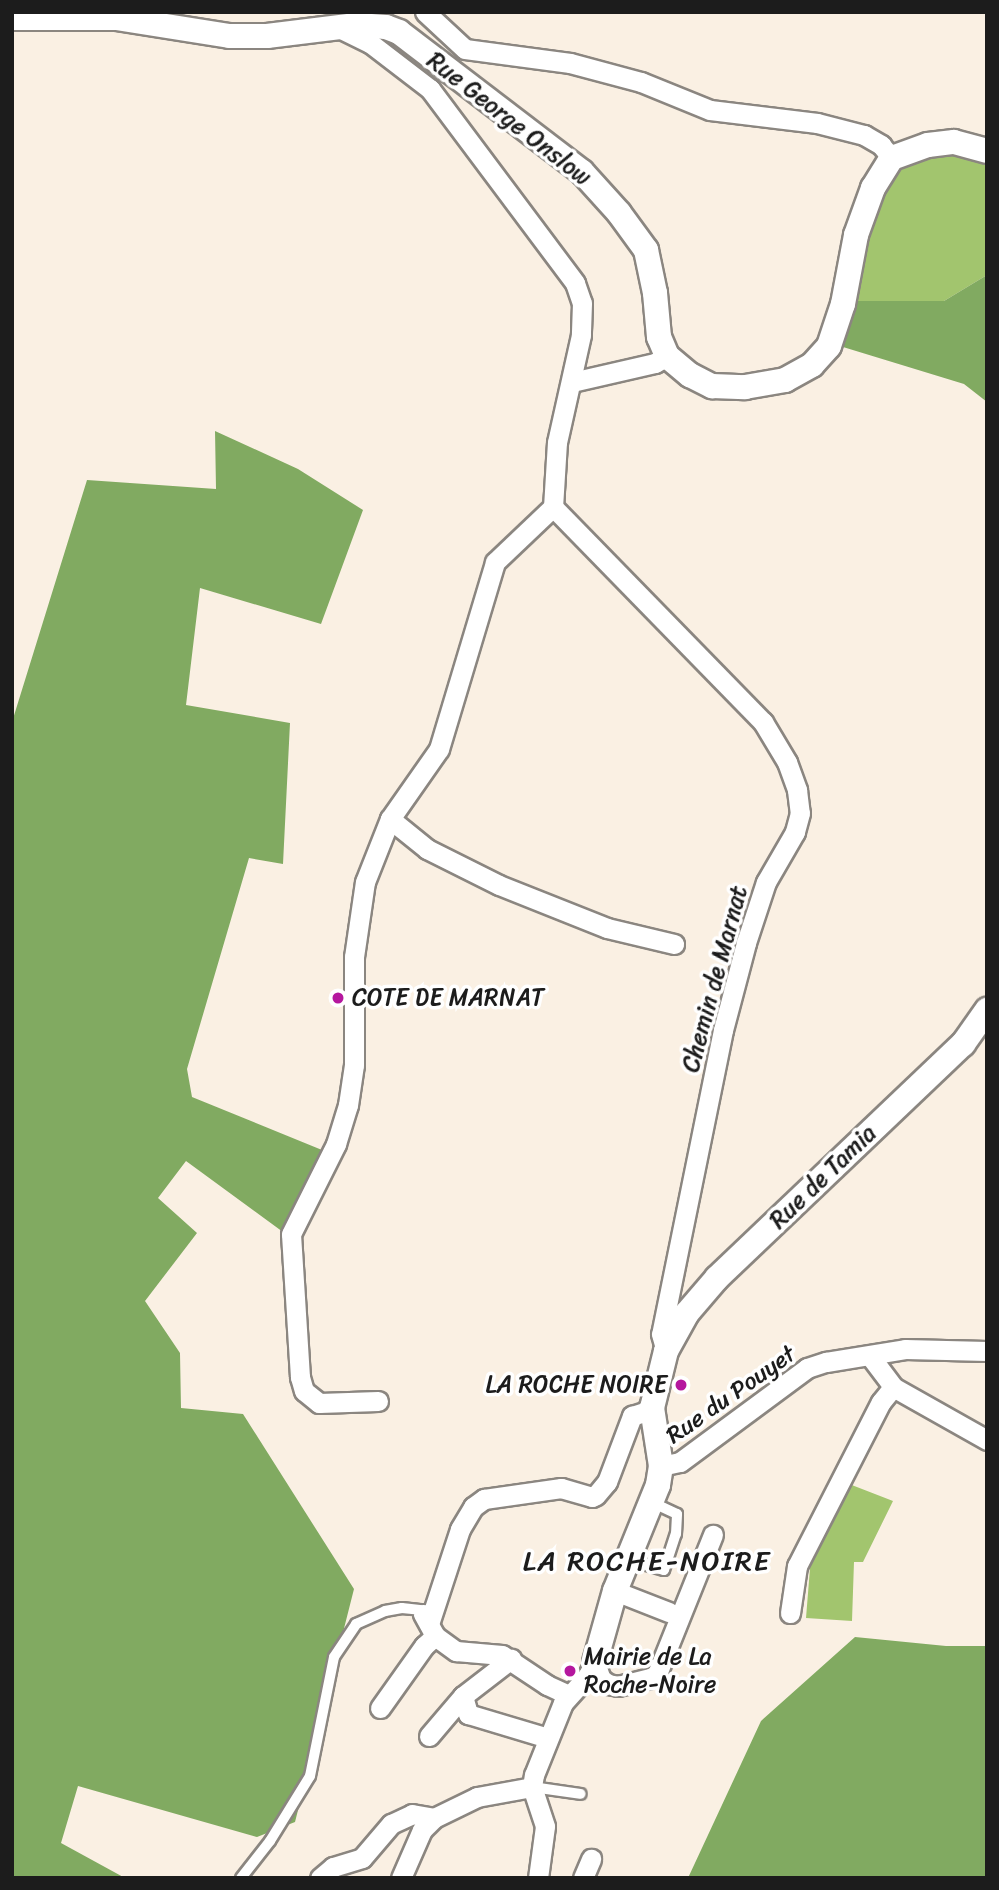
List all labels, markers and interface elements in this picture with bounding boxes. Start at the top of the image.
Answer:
street label: Rue George Onslow [421,46,597,192]
street label: Chemin de Marnat [676,883,754,1075]
place label: COTE DE MARNAT [352,984,544,1012]
marker: COTE DE MARNAT [330,990,346,1006]
street label: Rue de Tamia [764,1119,882,1235]
street label: Rue du Pouyet [661,1340,801,1450]
place label: LA ROCHE NOIRE [485,1371,667,1399]
marker: LA ROCHE NOIRE [673,1377,689,1393]
district label: LA ROCHE-NOIRE [524,1544,770,1578]
place label: Mairie de La Roche-Noire [584,1643,716,1699]
marker: Mairie de La Roche-Noire [562,1663,578,1679]

